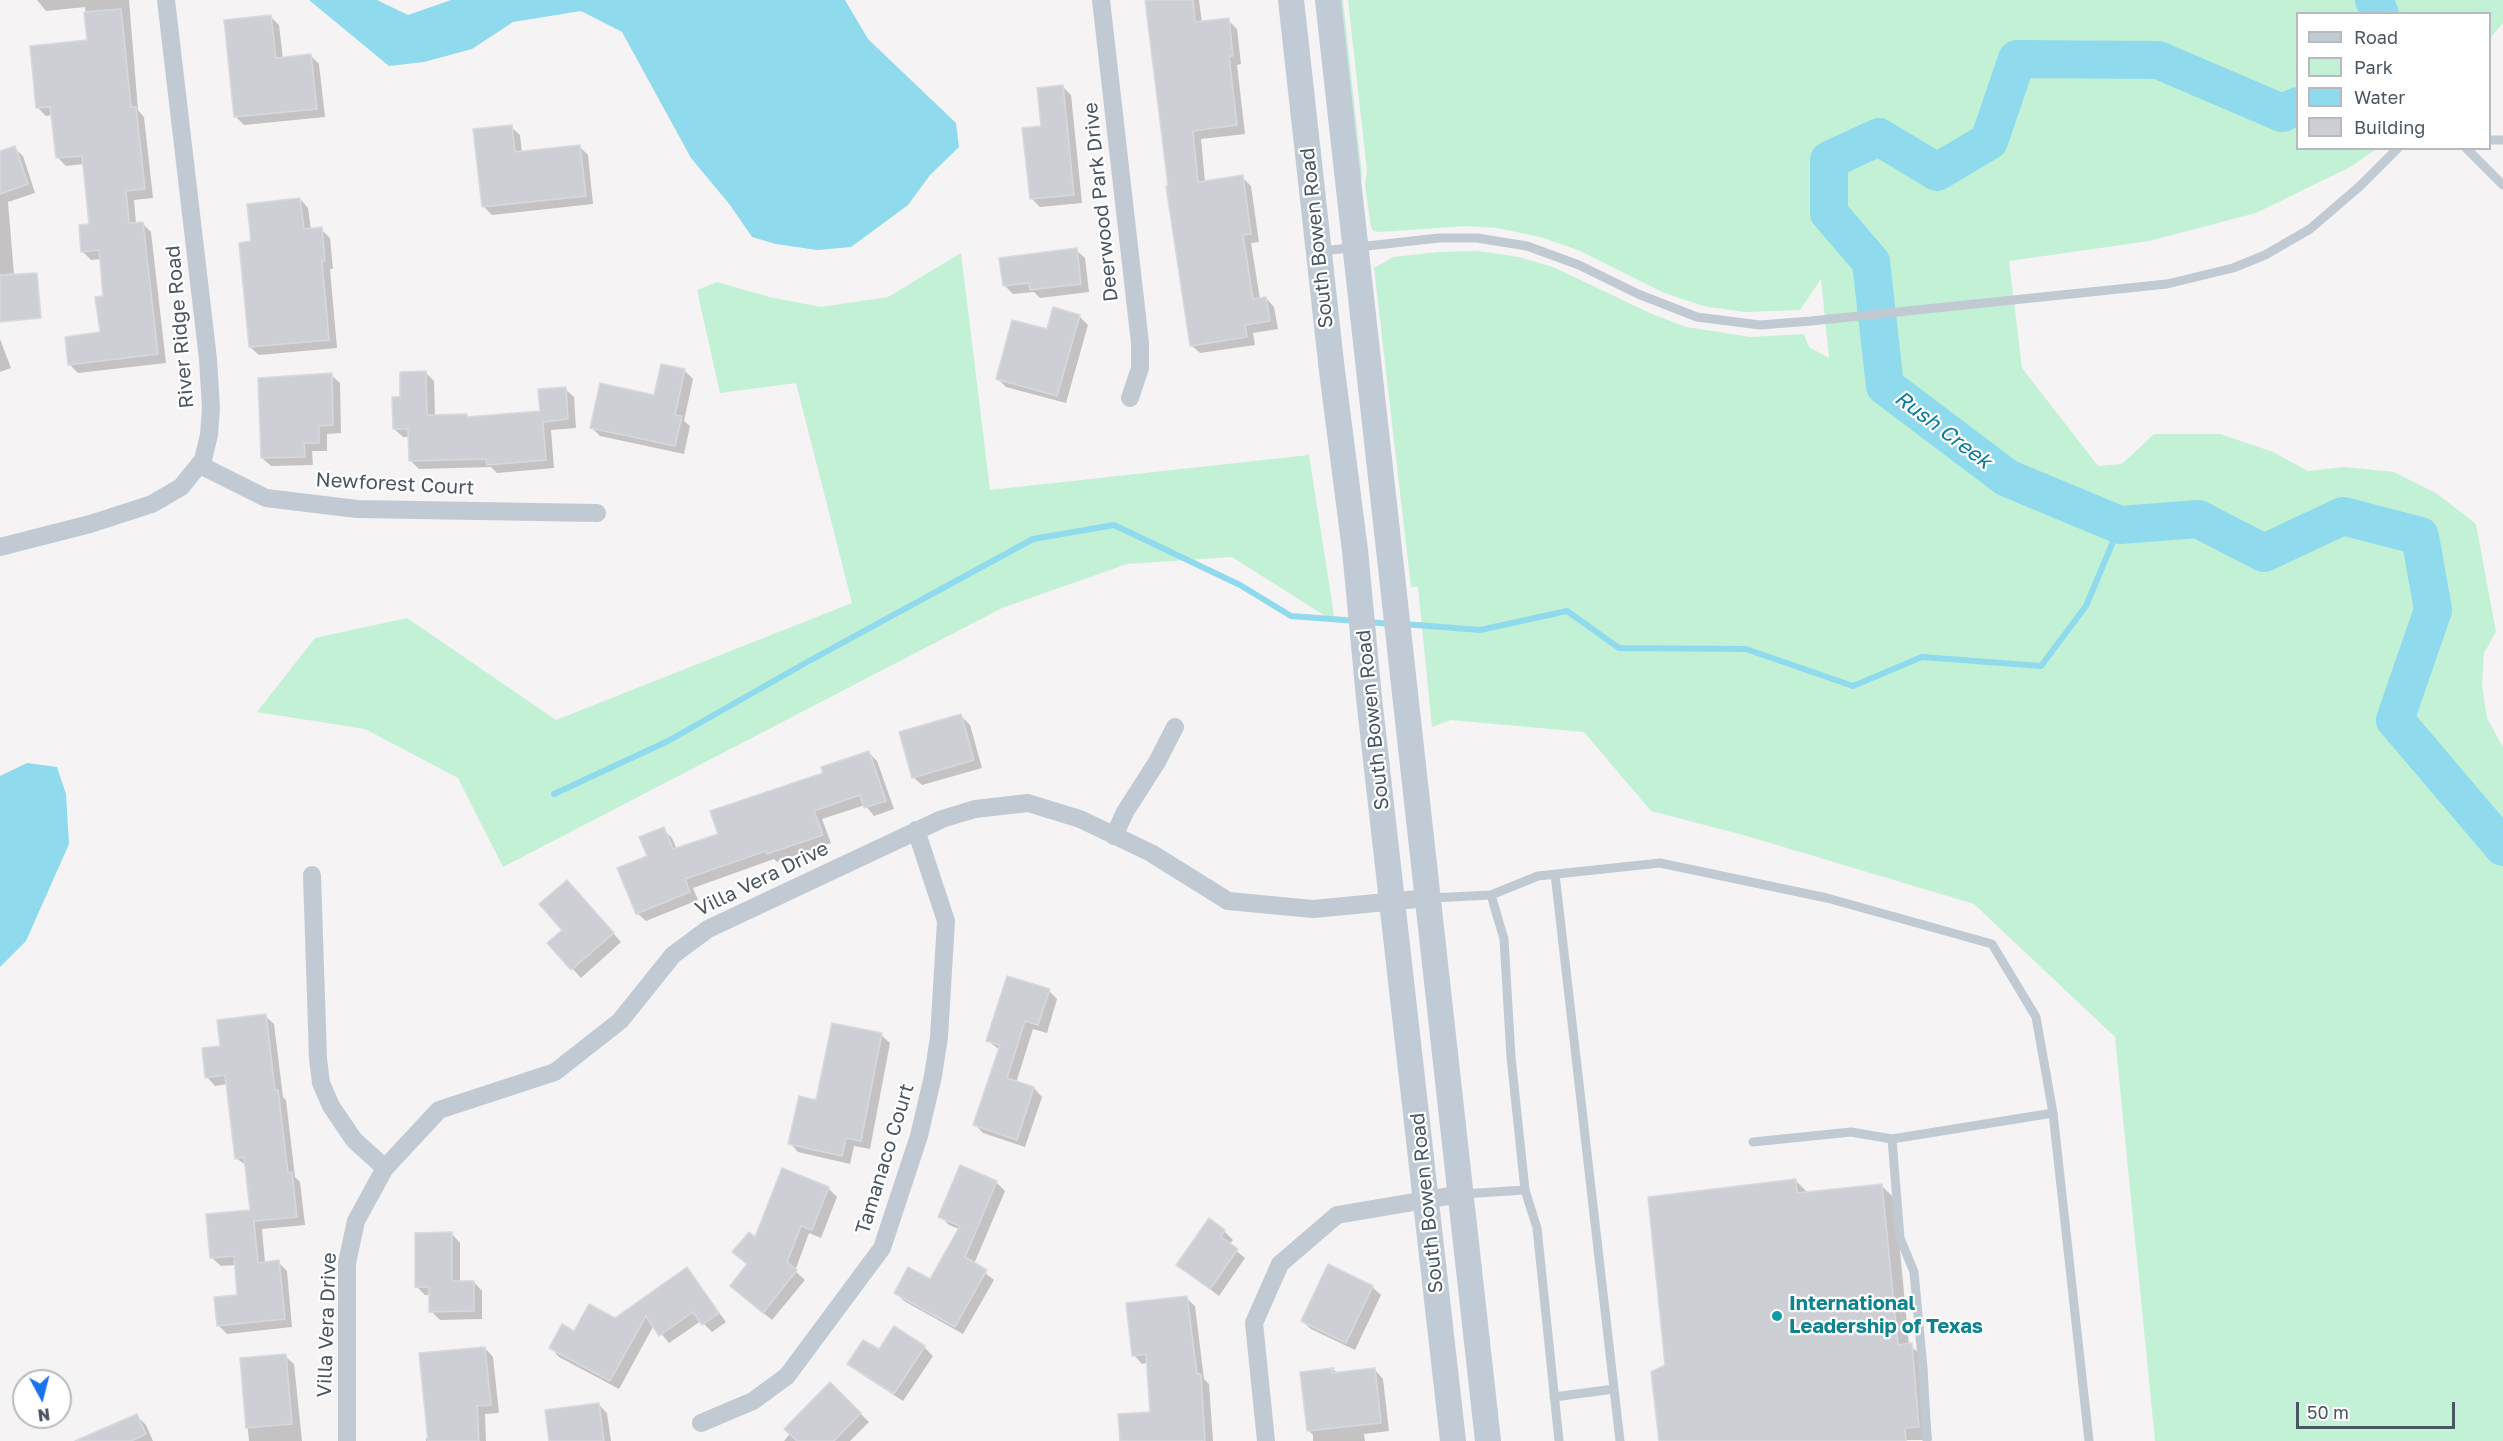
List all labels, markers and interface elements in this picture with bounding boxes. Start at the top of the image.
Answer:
legend [2296,12,2491,150]
text: Road [2354,26,2398,48]
text: Park [2354,56,2393,78]
text: Water [2354,86,2405,108]
street label: Deerwood Park Drive [1079,101,1123,303]
text: Building [2354,116,2425,138]
street label: South Bowen Road [1296,147,1338,329]
street label: River Ridge Road [161,245,199,409]
water label: Rush Creek [1890,386,1996,474]
street label: Newforest Court [315,468,475,500]
street label: South Bowen Road [1352,629,1394,811]
street label: Villa Vera Drive [692,836,832,922]
street label: Tamanaco Court [851,1081,919,1237]
street label: South Bowen Road [1406,1112,1448,1294]
street label: Villa Vera Drive [312,1252,342,1398]
place label: International Leadership of Texas [1789,1292,1983,1339]
marker: International Leadership of Texas [1770,1309,1784,1323]
north arrow [12,1369,72,1429]
scale bar [2299,1390,2458,1428]
text: 50 m [2307,1401,2349,1423]
text: N [37,1404,51,1426]

